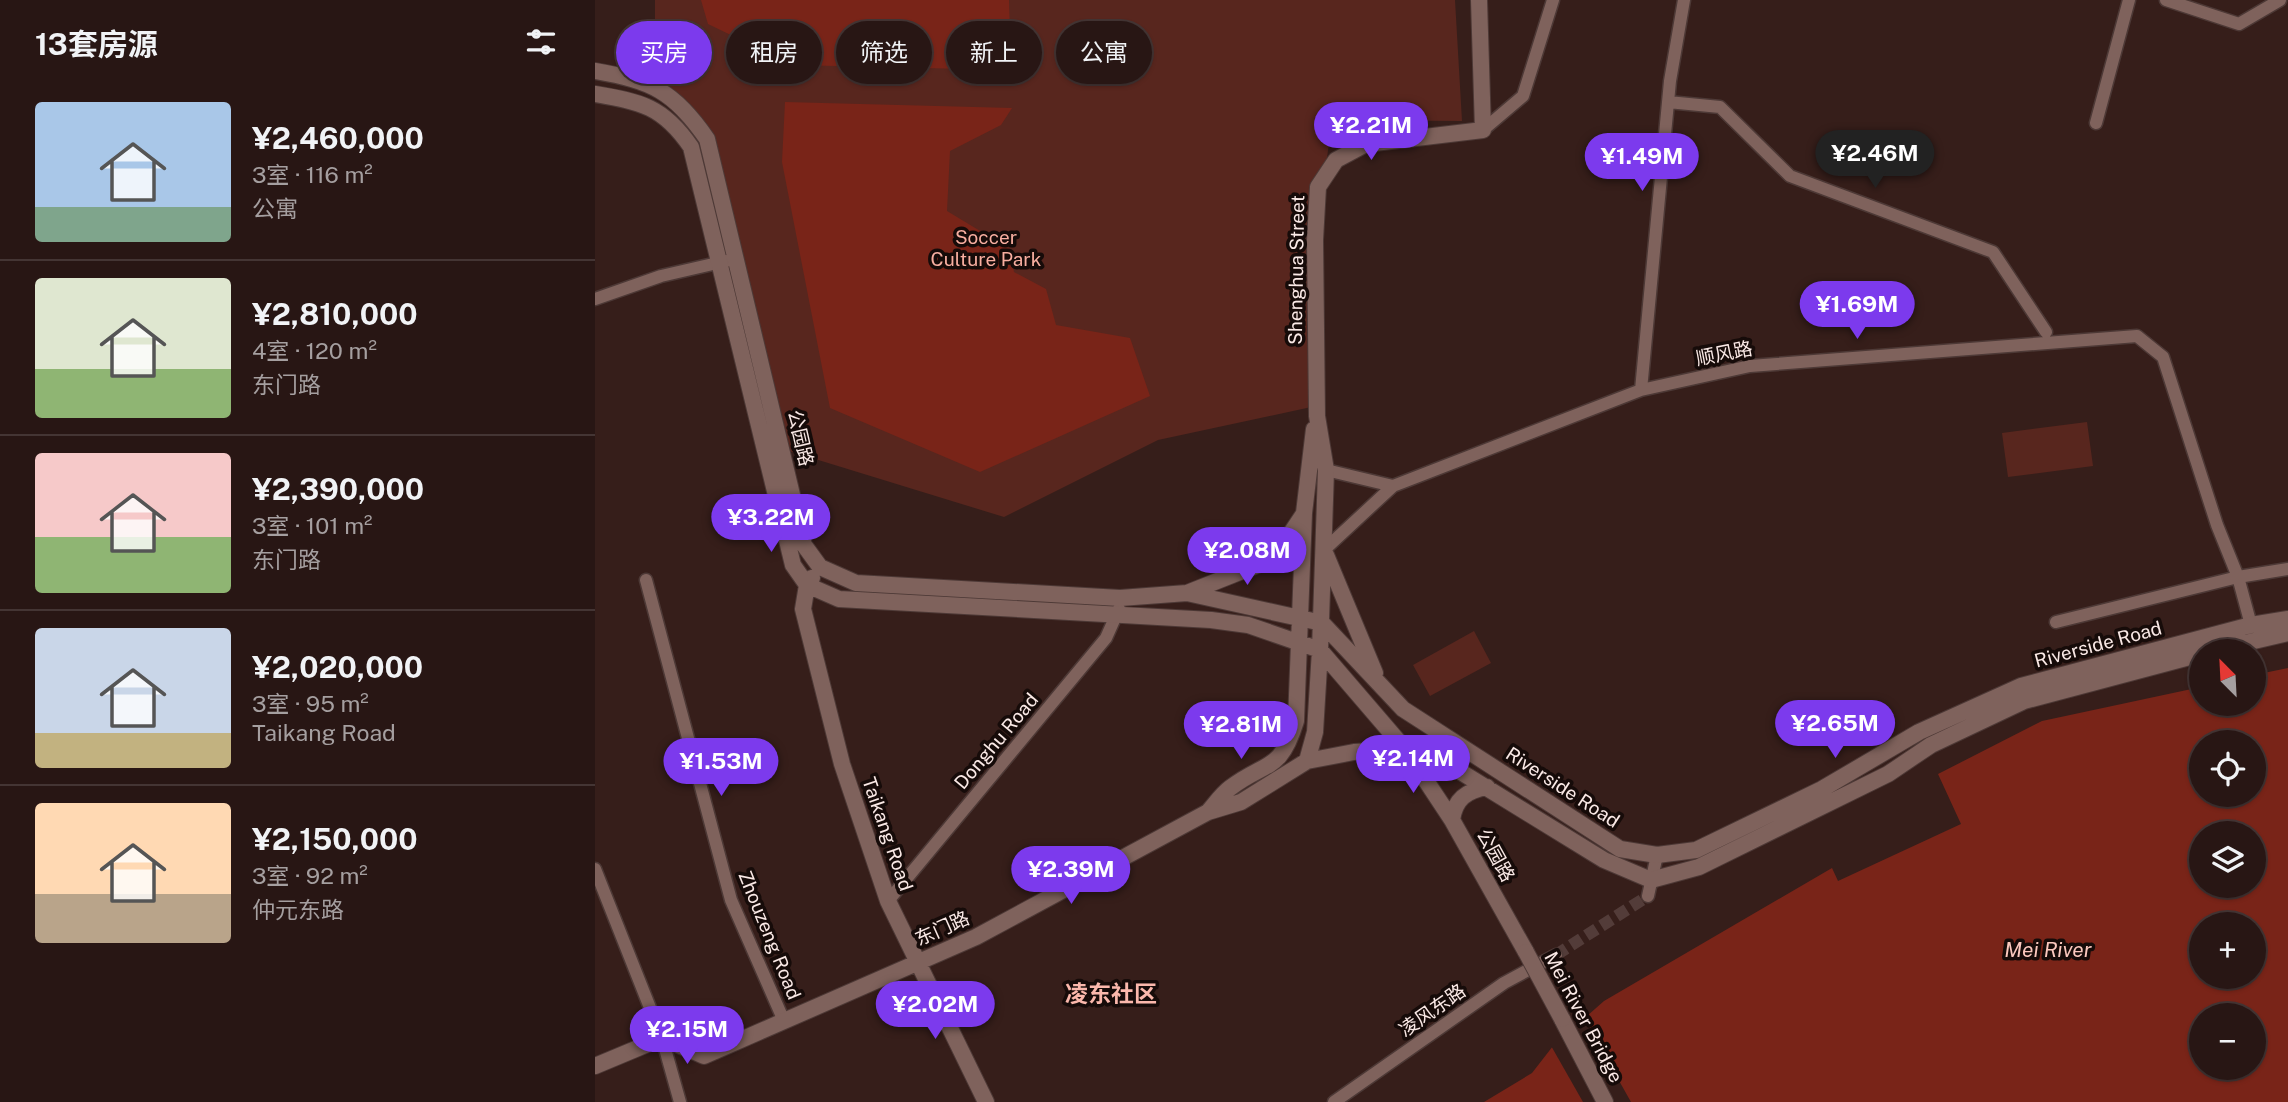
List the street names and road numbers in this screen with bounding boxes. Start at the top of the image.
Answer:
street label: Shenghua Street [1284,195,1308,345]
street label: 顺风路 [1694,337,1754,369]
street label: 公园路 [784,408,818,468]
street label: Riverside Road [2032,616,2164,672]
street label: Donghu Road [950,689,1042,793]
street label: Riverside Road [1502,742,1624,832]
street label: Taikang Road [858,774,918,894]
street label: 公园路 [1473,825,1519,885]
street label: Zhouzeng Road [734,867,806,1003]
street label: 东门路 [911,906,973,950]
street label: Mei River Bridge [1540,948,1628,1086]
street label: 凌风东路 [1395,979,1469,1041]

